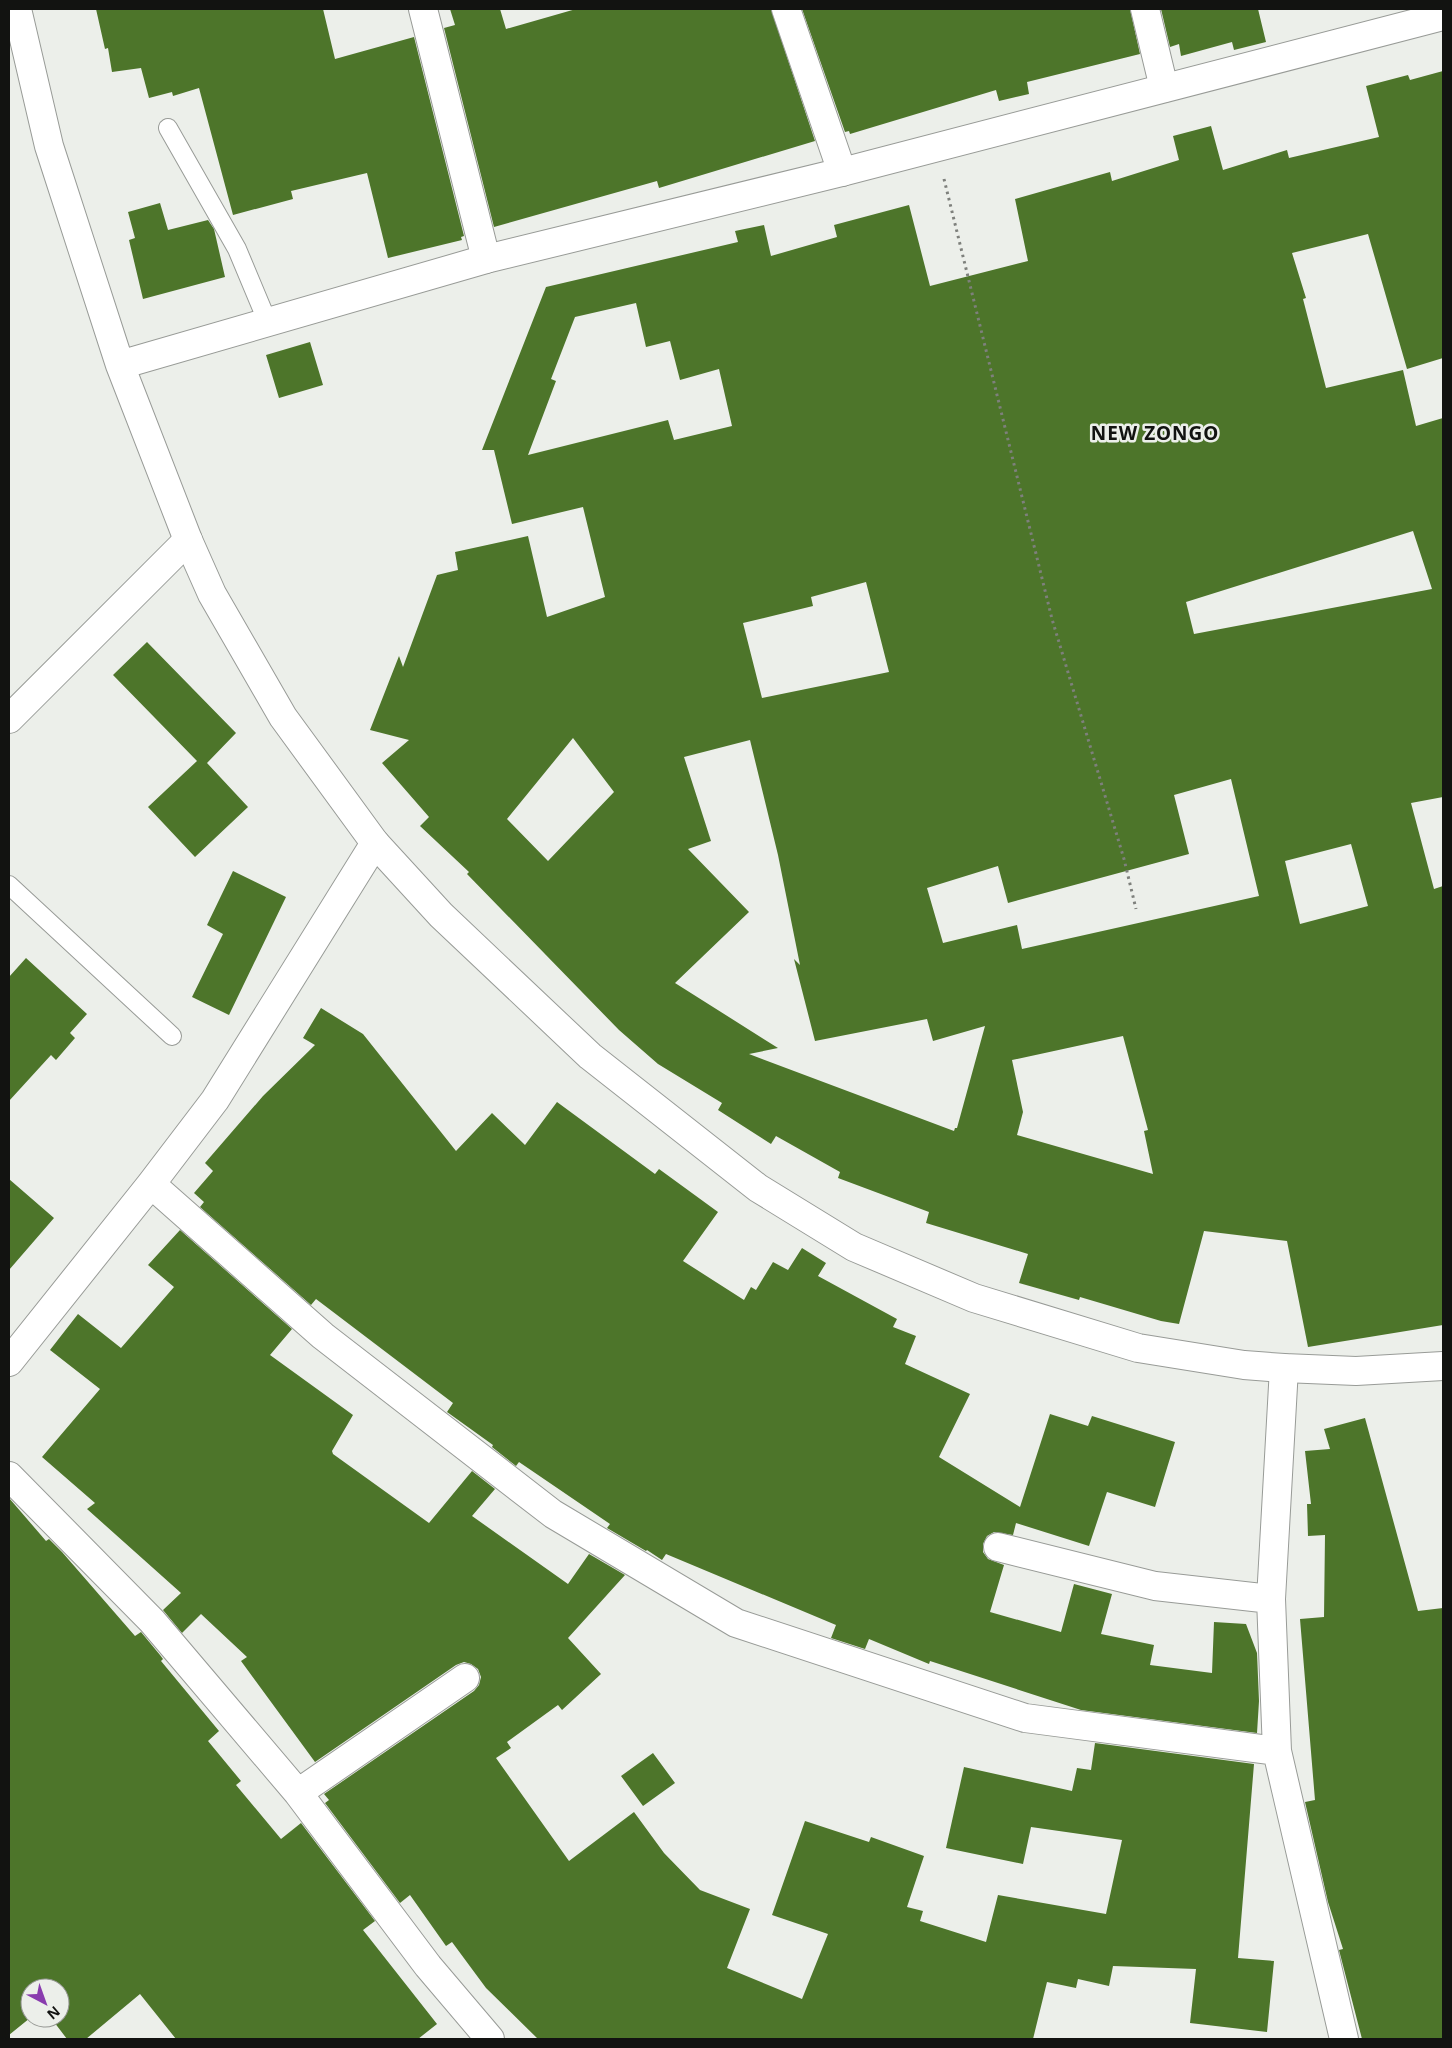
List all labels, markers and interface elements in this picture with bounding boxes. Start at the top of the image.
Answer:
district label: NEW ZONGO [1091,420,1219,446]
north arrow [20,1978,70,2028]
text: N [43,2002,64,2024]

